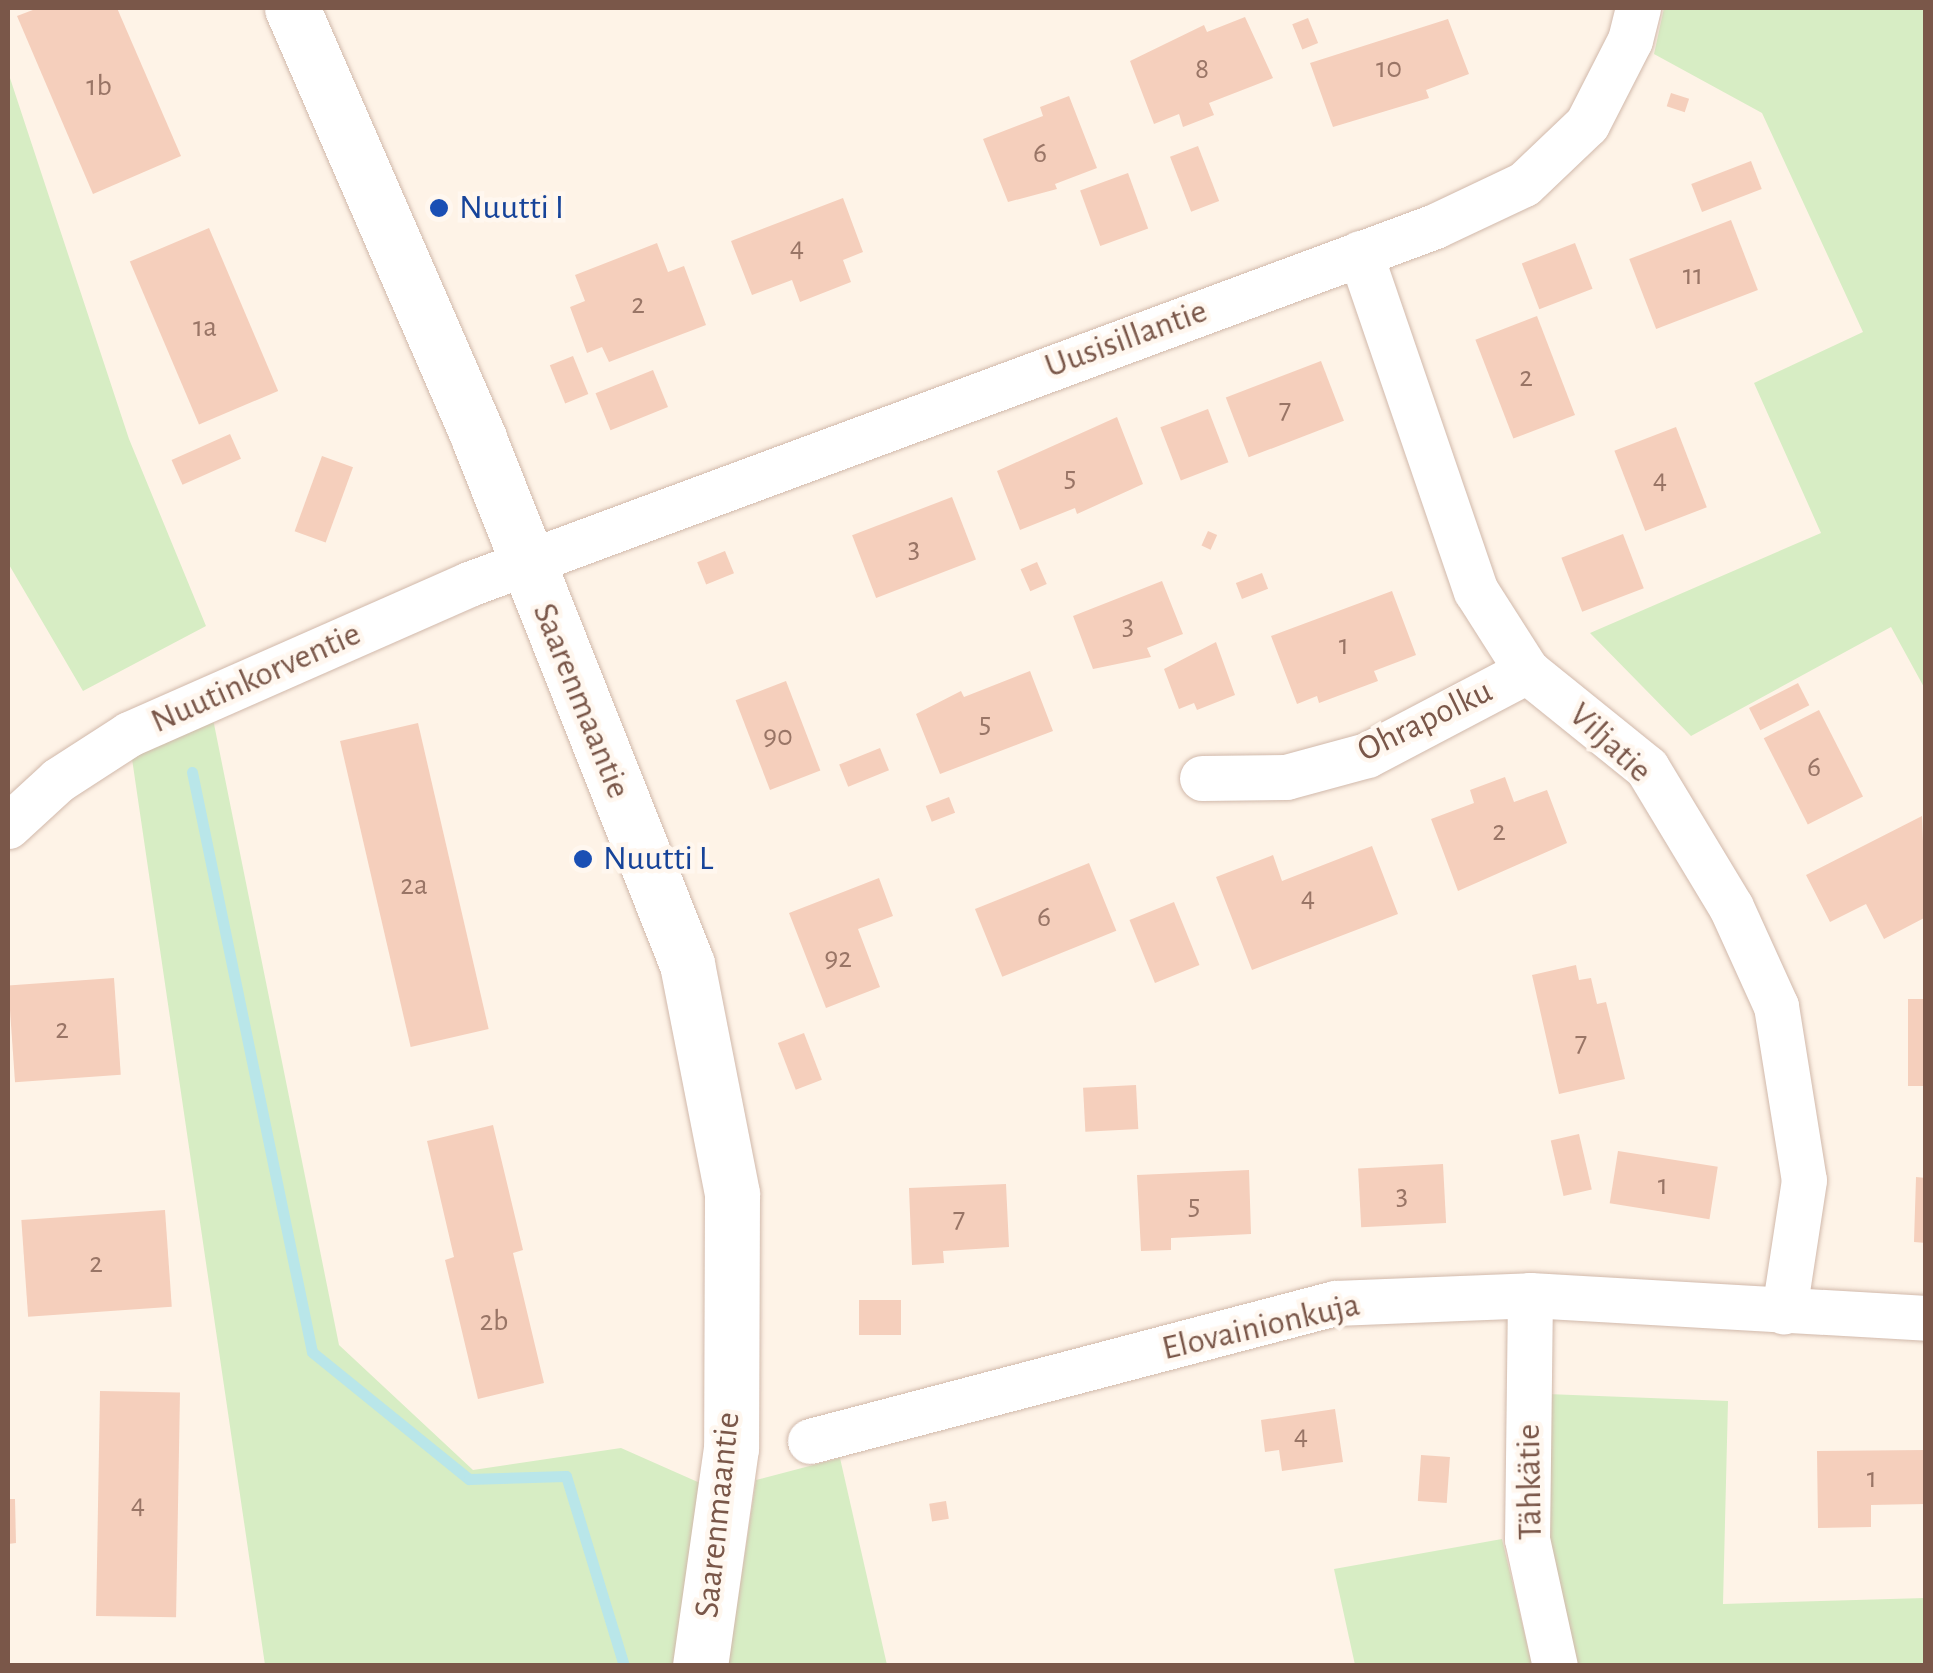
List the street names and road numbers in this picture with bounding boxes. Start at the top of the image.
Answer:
street label: Uusisillantie [1039,290,1213,388]
street label: Saarenmaantie [523,597,639,805]
street label: Nuutinkorventie [145,613,367,743]
street label: Ohrapolku [1351,670,1499,772]
street label: Viljatie [1560,694,1660,792]
street label: Elovainionkuja [1158,1284,1364,1370]
street label: Saarenmaantie [686,1410,750,1620]
street label: Tähkätie [1508,1423,1552,1541]

